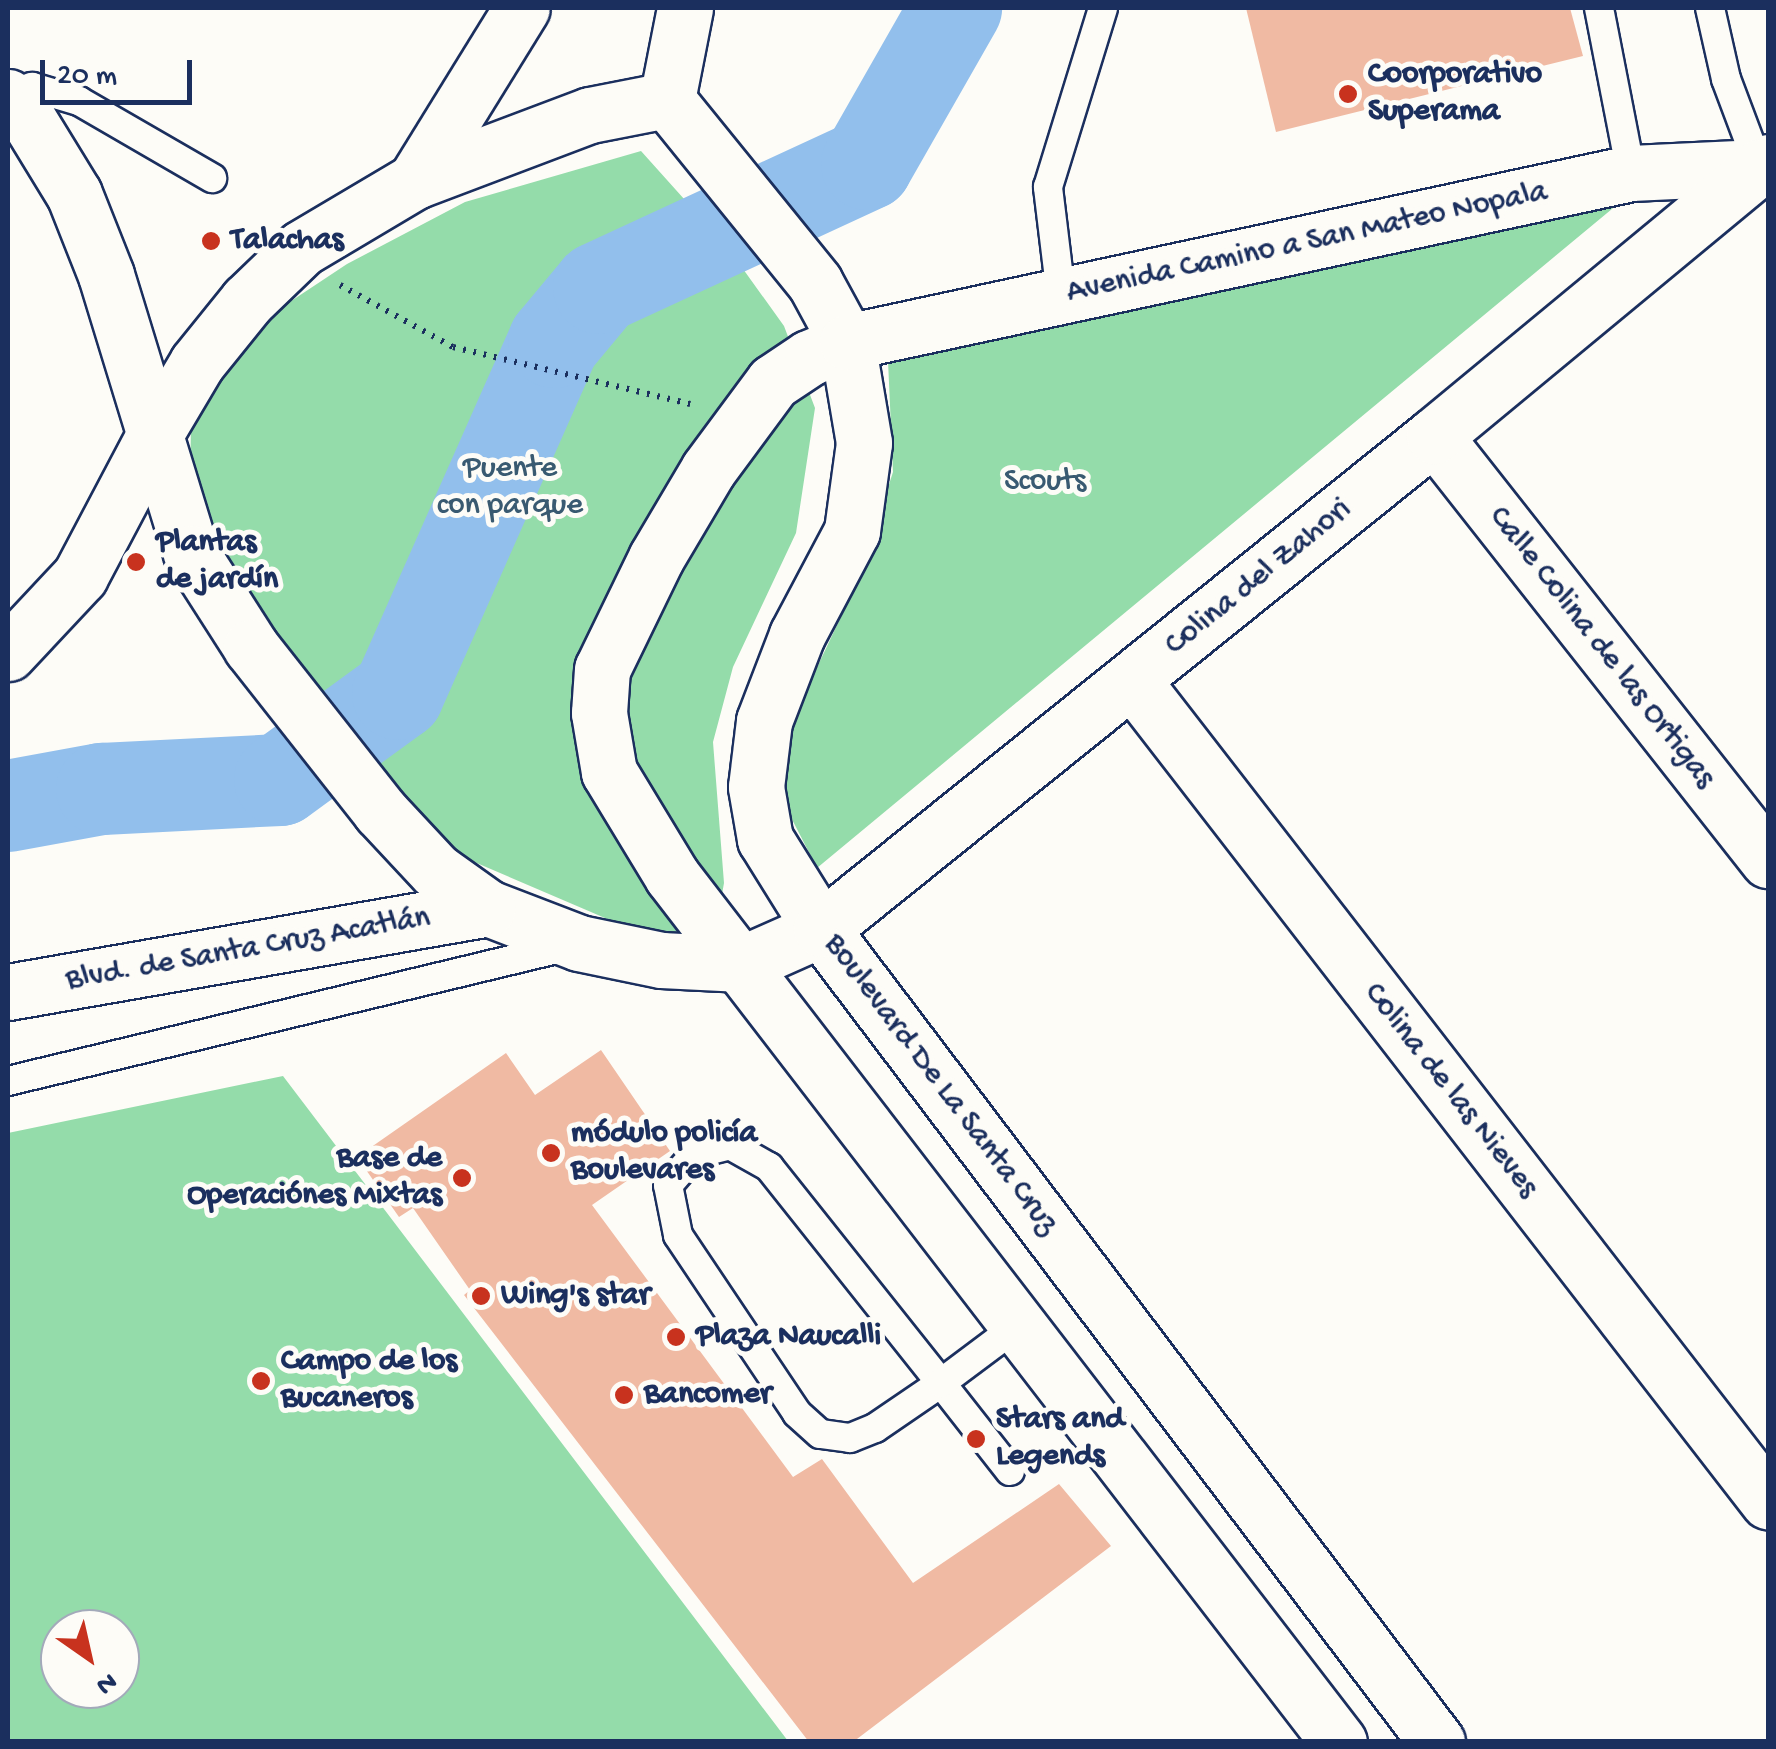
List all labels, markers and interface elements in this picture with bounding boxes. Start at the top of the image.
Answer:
scale bar [45,40,198,102]
place label: Coorporativo Superama [1368,57,1542,132]
text: 20 m [57,60,117,95]
marker: Coorporativo Superama [1337,83,1359,105]
street label: Avenida Camino a San Mateo Nopala [1063,173,1551,313]
place label: Talachas [231,222,344,260]
marker: Talachas [200,230,222,252]
park label: Puente con parque [437,451,583,526]
park label: Scouts [1004,463,1086,501]
street label: Colina del Zahori [1158,491,1360,665]
street label: Calle Colina de las Ortigas [1479,499,1723,797]
place label: Plantas de jardín [156,525,278,600]
marker: Plantas de jardín [125,551,147,573]
street label: Blvd. de Santa Cruz Acatlán [63,899,433,1001]
street label: Boulevard De La Santa Cruz [814,927,1066,1243]
street label: Colina de las Nieves [1354,976,1546,1206]
place label: módulo policía Boulevares [571,1116,757,1191]
place label: Base de Operaciónes Mixtas [187,1141,442,1216]
marker: módulo policía Boulevares [540,1142,562,1164]
marker: Base de Operaciónes Mixtas [451,1167,473,1189]
place label: Wing's star [501,1277,650,1315]
marker: Wing's star [470,1285,492,1307]
place label: Plaza Naucalli [696,1318,881,1356]
marker: Plaza Naucalli [665,1326,687,1348]
place label: Campo de los Bucaneros [281,1344,457,1419]
marker: Campo de los Bucaneros [250,1370,272,1392]
place label: Bancomer [644,1376,771,1414]
marker: Bancomer [613,1384,635,1406]
place label: Stars and Legends [996,1402,1124,1477]
marker: Stars and Legends [965,1428,987,1450]
north arrow [40,1609,140,1709]
text: N [89,1664,123,1701]

